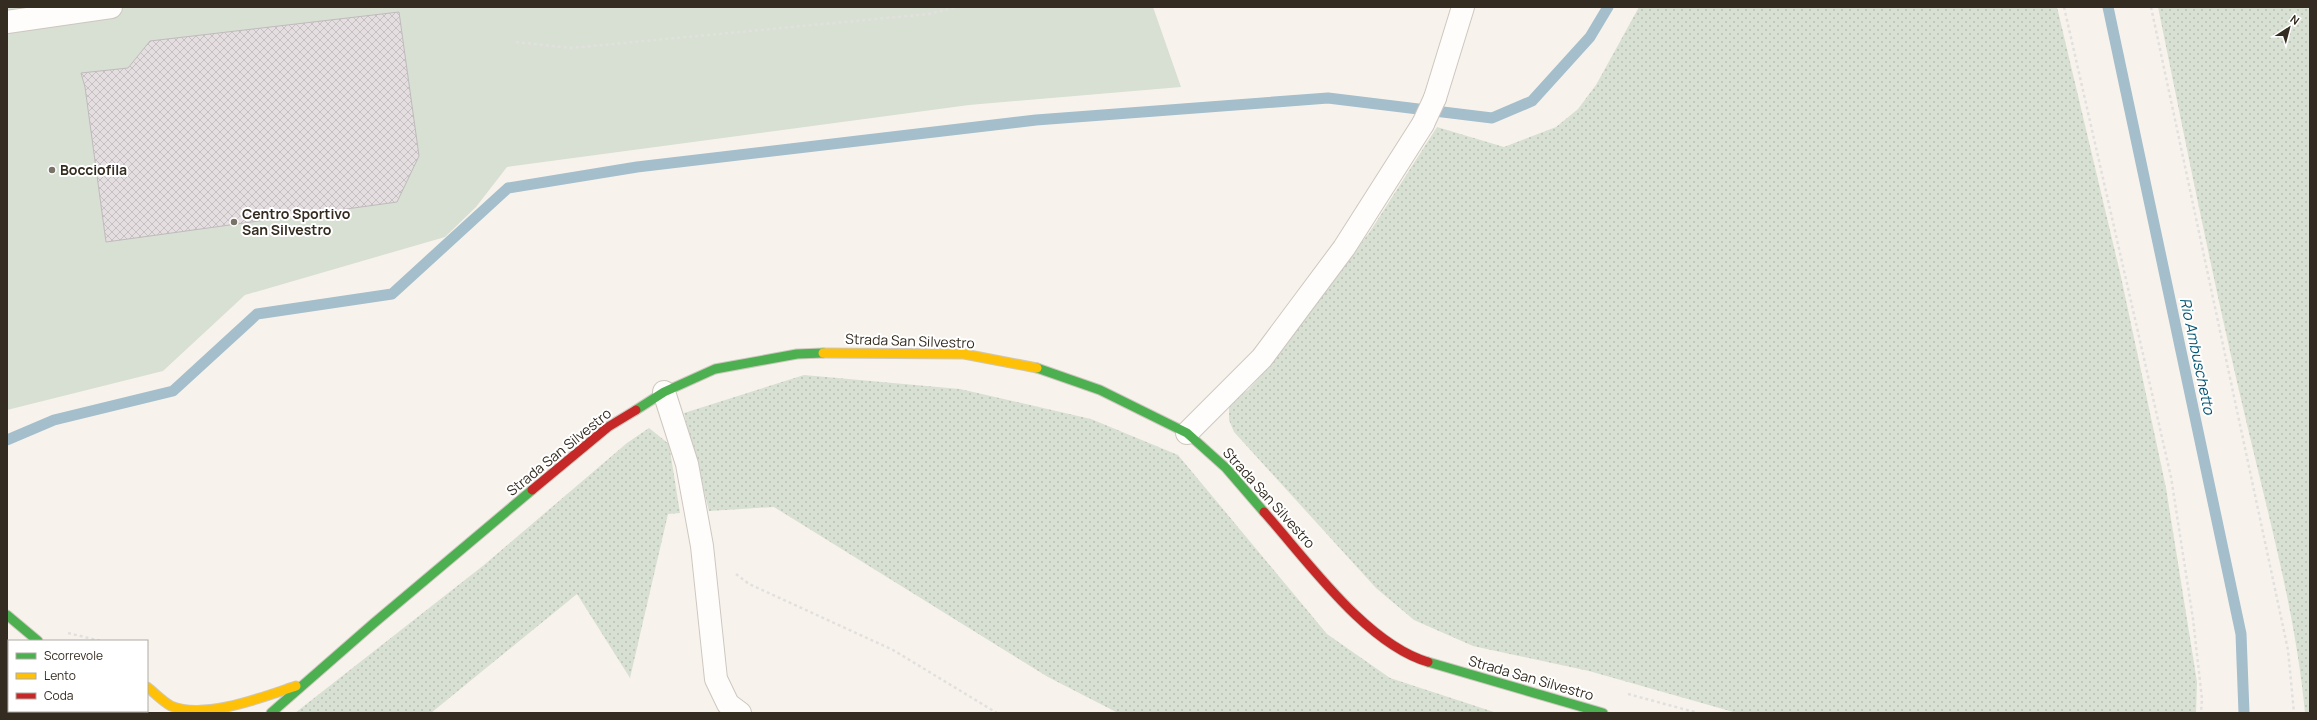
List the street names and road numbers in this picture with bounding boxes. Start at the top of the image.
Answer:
street label: Strada San Silvestro [845,329,975,352]
street label: Strada San Silvestro [502,403,615,500]
street label: Strada San Silvestro [1219,443,1320,552]
street label: Strada San Silvestro [1466,651,1596,705]

